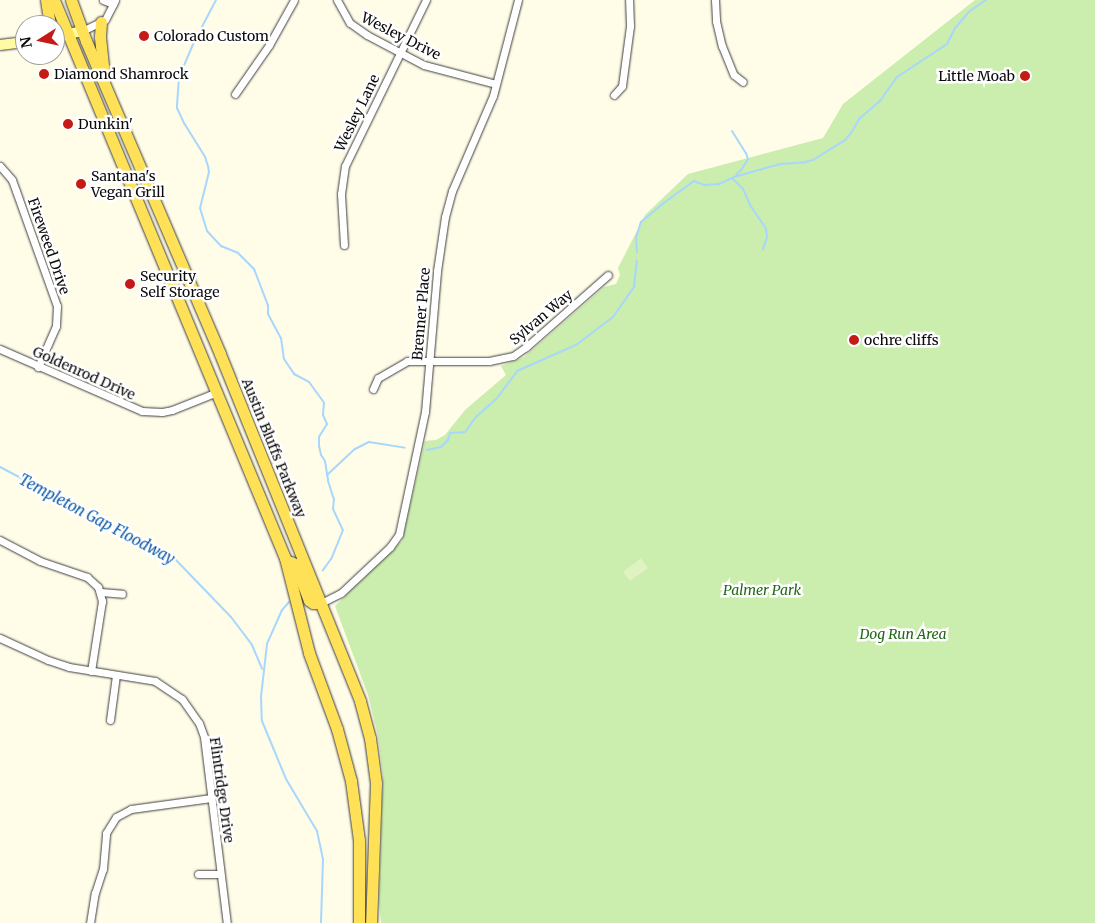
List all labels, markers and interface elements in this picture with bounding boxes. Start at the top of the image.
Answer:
street label: Wesley Drive [358,9,444,63]
north arrow [15,15,65,65]
place label: Colorado Custom [154,28,269,44]
marker: Colorado Custom [138,30,150,42]
text: N [16,35,36,49]
place label: Diamond Shamrock [54,66,189,82]
marker: Diamond Shamrock [38,68,50,80]
place label: Little Moab [938,68,1015,84]
marker: Little Moab [1019,70,1031,82]
street label: Wesley Lane [331,72,383,154]
place label: Dunkin' [78,116,133,132]
marker: Dunkin' [62,118,74,130]
place label: Santana's Vegan Grill [91,168,165,200]
marker: Santana's Vegan Grill [75,178,87,190]
street label: Fireweed Drive [25,195,73,297]
street label: Brenner Place [409,267,433,361]
place label: Security Self Storage [140,268,219,300]
marker: Security Self Storage [124,278,136,290]
street label: Sylvan Way [506,286,576,348]
place label: ochre cliffs [864,332,939,348]
marker: ochre cliffs [848,334,860,346]
street label: Goldenrod Drive [30,343,138,403]
street label: Austin Bluffs Parkway [238,376,310,520]
water label: Templeton Gap Floodway [16,470,178,568]
park label: Palmer Park [723,582,801,598]
park label: Dog Run Area [859,626,947,642]
street label: Flintridge Drive [206,736,238,844]

